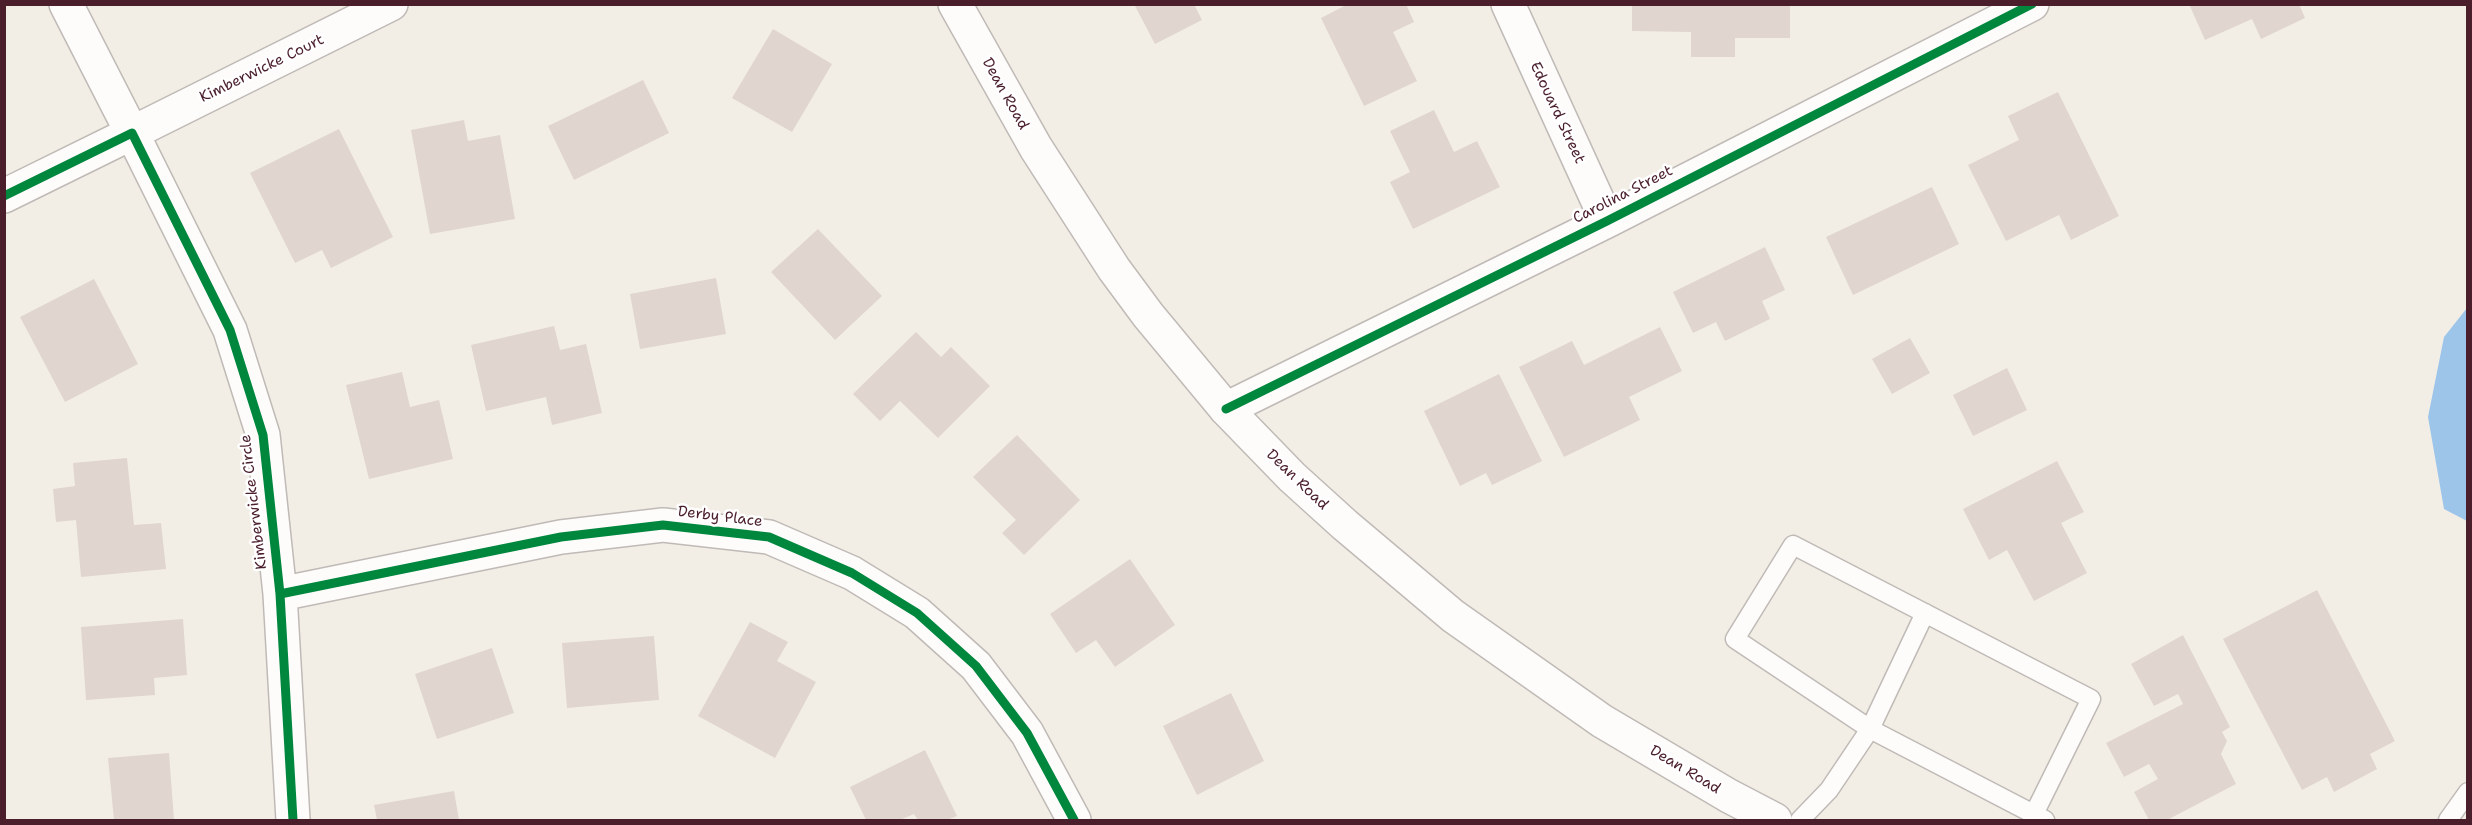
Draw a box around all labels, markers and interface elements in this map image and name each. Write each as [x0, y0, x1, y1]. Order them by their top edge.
street label: Kimberwicke Court [197, 31, 327, 107]
street label: Dean Road [978, 55, 1032, 133]
street label: Edouard Street [1526, 59, 1588, 167]
street label: Carolina Street [1570, 162, 1676, 228]
street label: Kimberwicke Circle [237, 433, 271, 571]
street label: Dean Road [1262, 446, 1332, 514]
street label: Derby Place [677, 503, 763, 531]
street label: Dean Road [1646, 742, 1724, 798]

